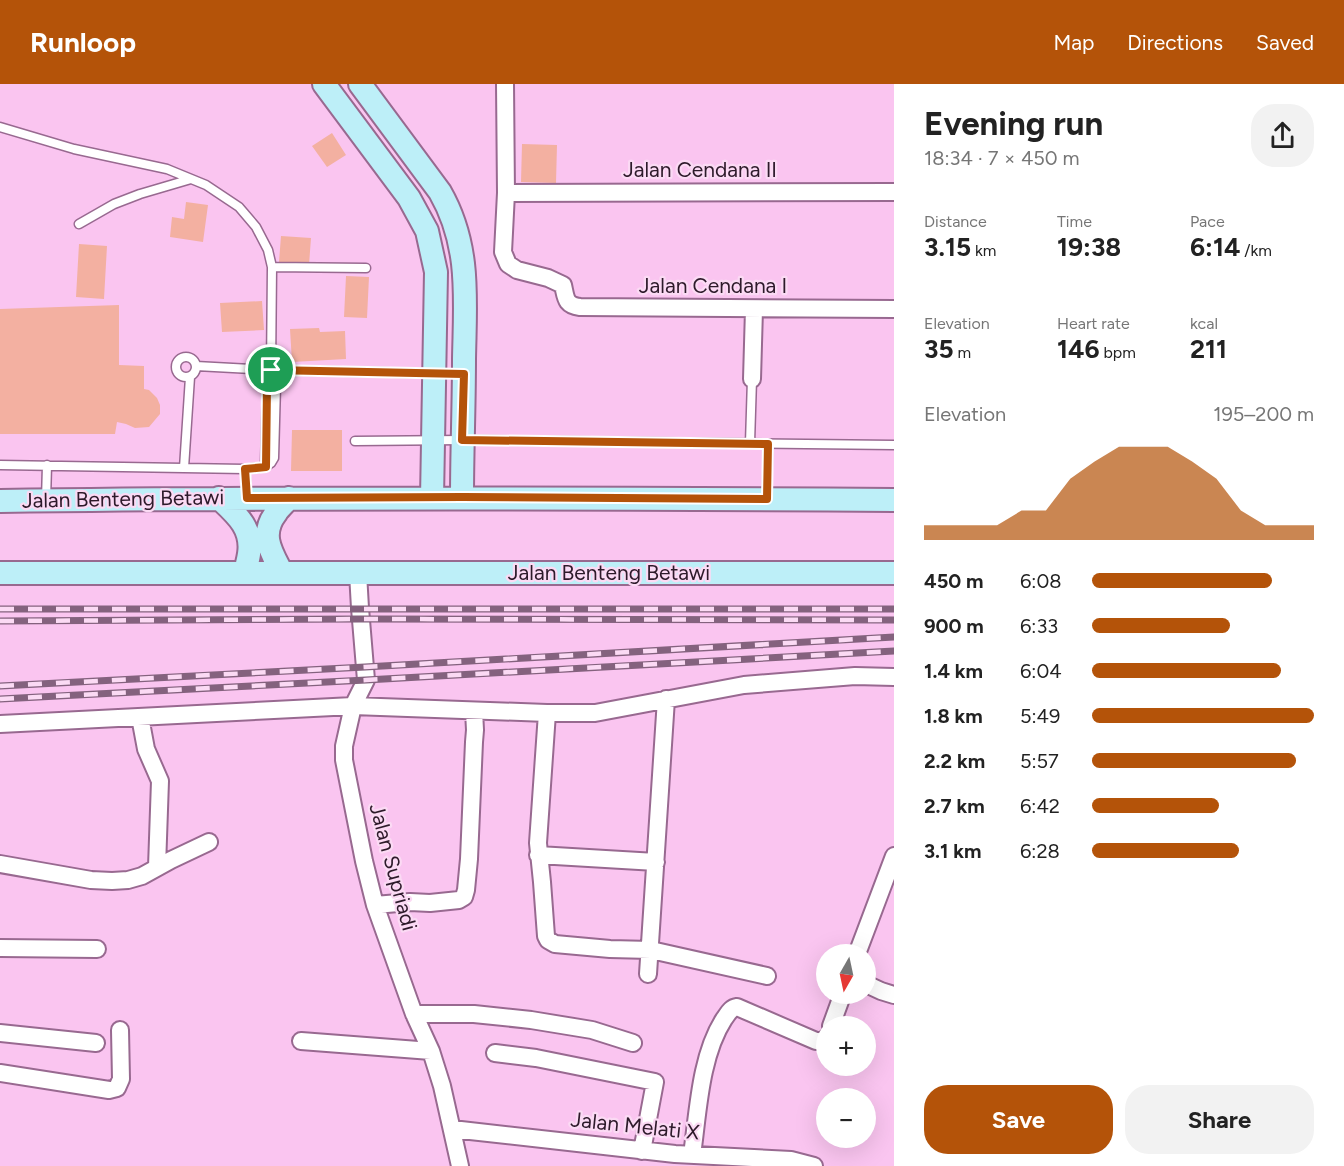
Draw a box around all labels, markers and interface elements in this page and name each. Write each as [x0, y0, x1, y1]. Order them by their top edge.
text: Runloop [30, 25, 136, 59]
text: Map [1053, 30, 1094, 55]
text: Directions [1127, 30, 1223, 55]
text: Saved [1256, 30, 1314, 55]
text: Evening run [924, 104, 1103, 143]
button: share [1251, 104, 1314, 167]
text: 18:34 · 7 × 450 m [924, 146, 1080, 170]
street label: Jalan Cendana II [623, 157, 777, 182]
text: Distance [924, 212, 987, 231]
text: Time [1057, 212, 1092, 231]
text: Pace [1190, 212, 1225, 231]
text: 3.15 [924, 231, 971, 263]
text: 19:38 [1057, 231, 1121, 263]
text: 6:14 [1190, 231, 1240, 263]
text: km [971, 241, 996, 260]
text: /km [1240, 241, 1272, 260]
street label: Jalan Cendana I [639, 273, 787, 298]
text: Elevation [924, 314, 990, 333]
text: Heart rate [1057, 314, 1130, 333]
text: kcal [1190, 314, 1218, 333]
text: 35 [924, 333, 954, 365]
text: 146 [1057, 333, 1100, 365]
text: 211 [1190, 333, 1227, 365]
text: m [954, 343, 971, 362]
text: bpm [1100, 343, 1136, 362]
pin [245, 344, 296, 395]
icon: arrive [254, 353, 287, 386]
text: Elevation [924, 402, 1006, 426]
text: 195–200 m [1213, 402, 1314, 426]
street label: Jalan Benteng Betawi [22, 484, 224, 513]
street label: Jalan Benteng Betawi [508, 560, 710, 585]
text: 450 m [924, 569, 983, 593]
text: 6:08 [1020, 569, 1061, 593]
text: 900 m [924, 614, 984, 638]
text: 6:33 [1020, 614, 1058, 638]
text: 1.4 km [924, 659, 983, 683]
text: 6:04 [1020, 659, 1062, 683]
text: 1.8 km [924, 704, 983, 728]
text: 5:49 [1020, 704, 1060, 728]
text: 2.2 km [924, 749, 985, 773]
text: 5:57 [1020, 749, 1059, 773]
text: 2.7 km [924, 794, 985, 818]
text: 6:42 [1020, 794, 1060, 818]
street label: Jalan Supriadi [365, 801, 422, 933]
text: 3.1 km [924, 839, 981, 863]
text: 6:28 [1020, 839, 1060, 863]
north arrow [816, 944, 876, 1004]
map controls [816, 944, 876, 1148]
button: + [816, 1016, 876, 1076]
button: Save [924, 1085, 1113, 1154]
button: Share [1125, 1085, 1314, 1154]
button: − [816, 1088, 876, 1148]
street label: Jalan Melati X [569, 1106, 701, 1145]

